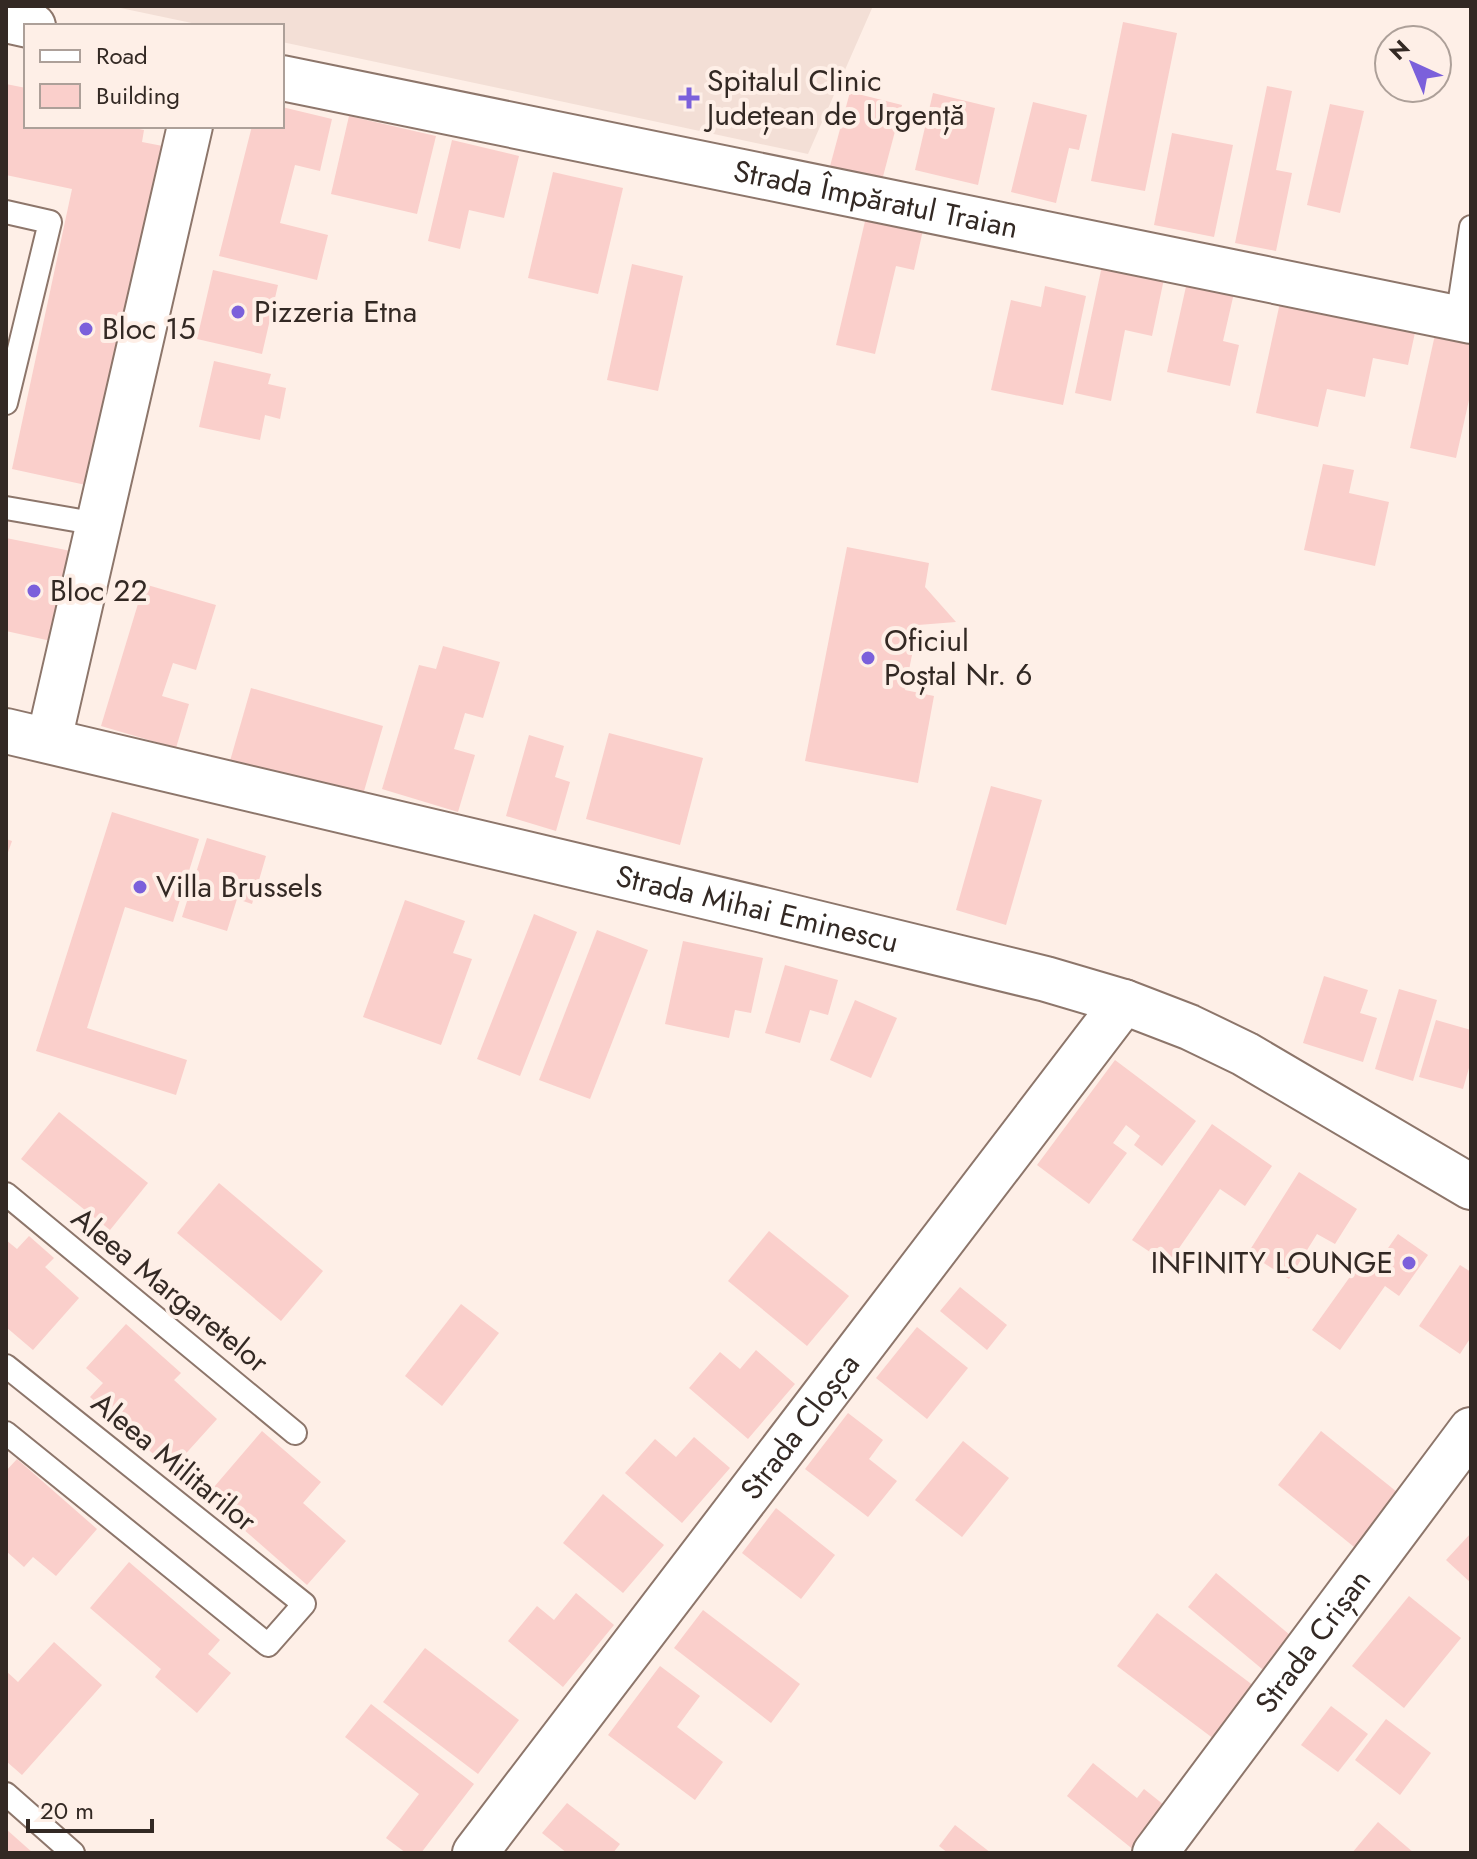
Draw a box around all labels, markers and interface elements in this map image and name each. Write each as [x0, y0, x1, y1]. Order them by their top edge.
legend [24, 24, 284, 128]
north arrow [1373, 24, 1453, 104]
text: N [1382, 32, 1417, 67]
text: Road [96, 38, 148, 73]
place label: Spitalul Clinic Județean de Urgență [703, 59, 965, 136]
text: Building [96, 78, 180, 113]
marker: Spitalul Clinic Județean de Urgență [678, 87, 700, 109]
street label: Strada Împăratul Traian [730, 149, 1022, 249]
place label: Pizzeria Etna [254, 290, 417, 333]
marker: Pizzeria Etna [229, 303, 247, 321]
place label: Bloc 15 [102, 307, 196, 350]
marker: Bloc 15 [77, 320, 95, 338]
place label: Bloc 22 [50, 569, 148, 612]
marker: Bloc 22 [25, 582, 43, 600]
place label: Oficiul Poștal Nr. 6 [884, 619, 1033, 696]
marker: Oficiul Poștal Nr. 6 [859, 649, 877, 667]
street label: Strada Mihai Eminescu [612, 854, 903, 963]
place label: Villa Brussels [156, 865, 322, 908]
marker: Villa Brussels [131, 878, 149, 896]
street label: Aleea Margaretelor [63, 1197, 279, 1383]
place label: INFINITY LOUNGE [1151, 1241, 1393, 1284]
marker: INFINITY LOUNGE [1400, 1254, 1418, 1272]
street label: Strada Cloșca [730, 1344, 869, 1509]
street label: Aleea Militarilor [83, 1382, 267, 1542]
street label: Strada Crișan [1245, 1560, 1381, 1722]
scale bar [28, 1783, 152, 1833]
text: 20 m [40, 1793, 94, 1828]

